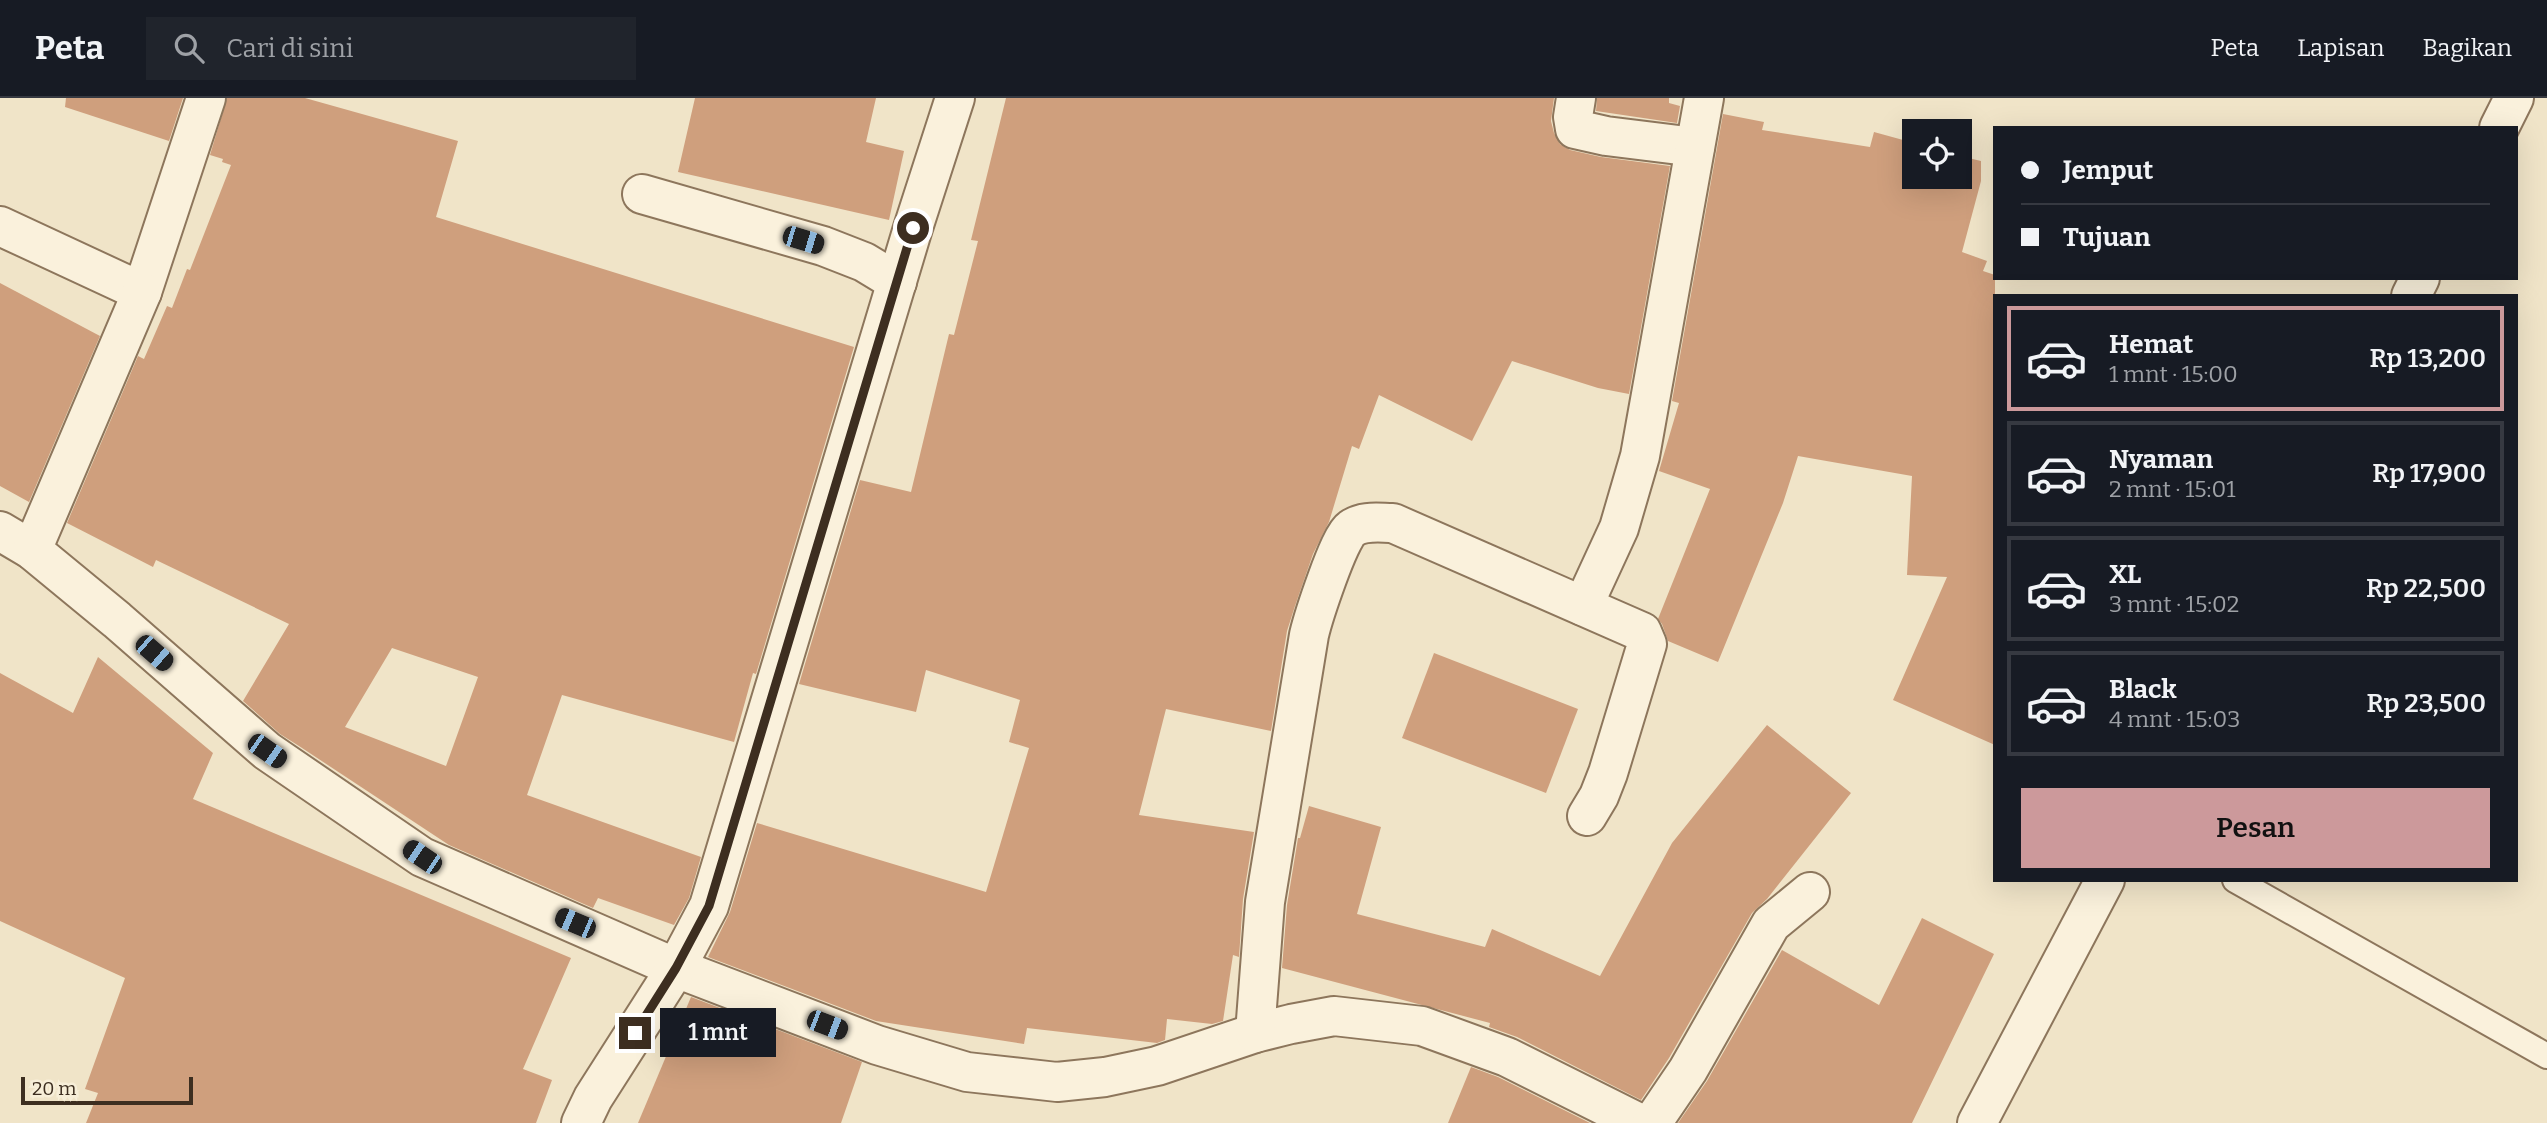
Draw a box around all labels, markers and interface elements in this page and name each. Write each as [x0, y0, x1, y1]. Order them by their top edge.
search box [146, 17, 636, 80]
text: Peta [35, 28, 104, 68]
icon: search [170, 29, 208, 67]
text: Cari di sini [226, 33, 354, 64]
text: Peta [2211, 34, 2259, 62]
text: Lapisan [2297, 34, 2384, 62]
text: Bagikan [2422, 34, 2512, 62]
map controls [1902, 119, 1972, 189]
button: locate [1902, 119, 1972, 189]
text: Jemput [2063, 155, 2153, 186]
route start [897, 212, 929, 244]
text: Tujuan [2063, 222, 2150, 253]
car [780, 224, 827, 256]
icon: car [2025, 327, 2088, 390]
text: Hemat [2109, 329, 2193, 360]
text: Rp 13,200 [2370, 343, 2486, 374]
text: 1 mnt · 15:00 [2109, 360, 2238, 388]
icon: car [2025, 442, 2088, 505]
text: Nyaman [2109, 444, 2213, 475]
text: Rp 17,900 [2372, 458, 2486, 489]
text: 2 mnt · 15:01 [2109, 475, 2235, 503]
icon: car [2025, 557, 2088, 620]
text: XL [2109, 559, 2141, 590]
text: Rp 22,500 [2366, 573, 2486, 604]
text: 3 mnt · 15:02 [2109, 590, 2239, 618]
car [132, 631, 177, 675]
icon: car [2025, 672, 2088, 735]
text: Black [2109, 674, 2177, 705]
text: Rp 23,500 [2367, 688, 2486, 719]
text: 4 mnt · 15:03 [2109, 705, 2240, 733]
car [244, 730, 291, 772]
button: Pesan [2021, 788, 2490, 868]
car [399, 837, 446, 877]
car [552, 905, 599, 941]
car [804, 1008, 851, 1042]
callout: 1 mnt [660, 1009, 775, 1058]
route end [619, 1017, 651, 1049]
text: 1 mnt [688, 1018, 748, 1046]
scale bar [21, 1074, 192, 1106]
text: 20 m [32, 1077, 76, 1100]

